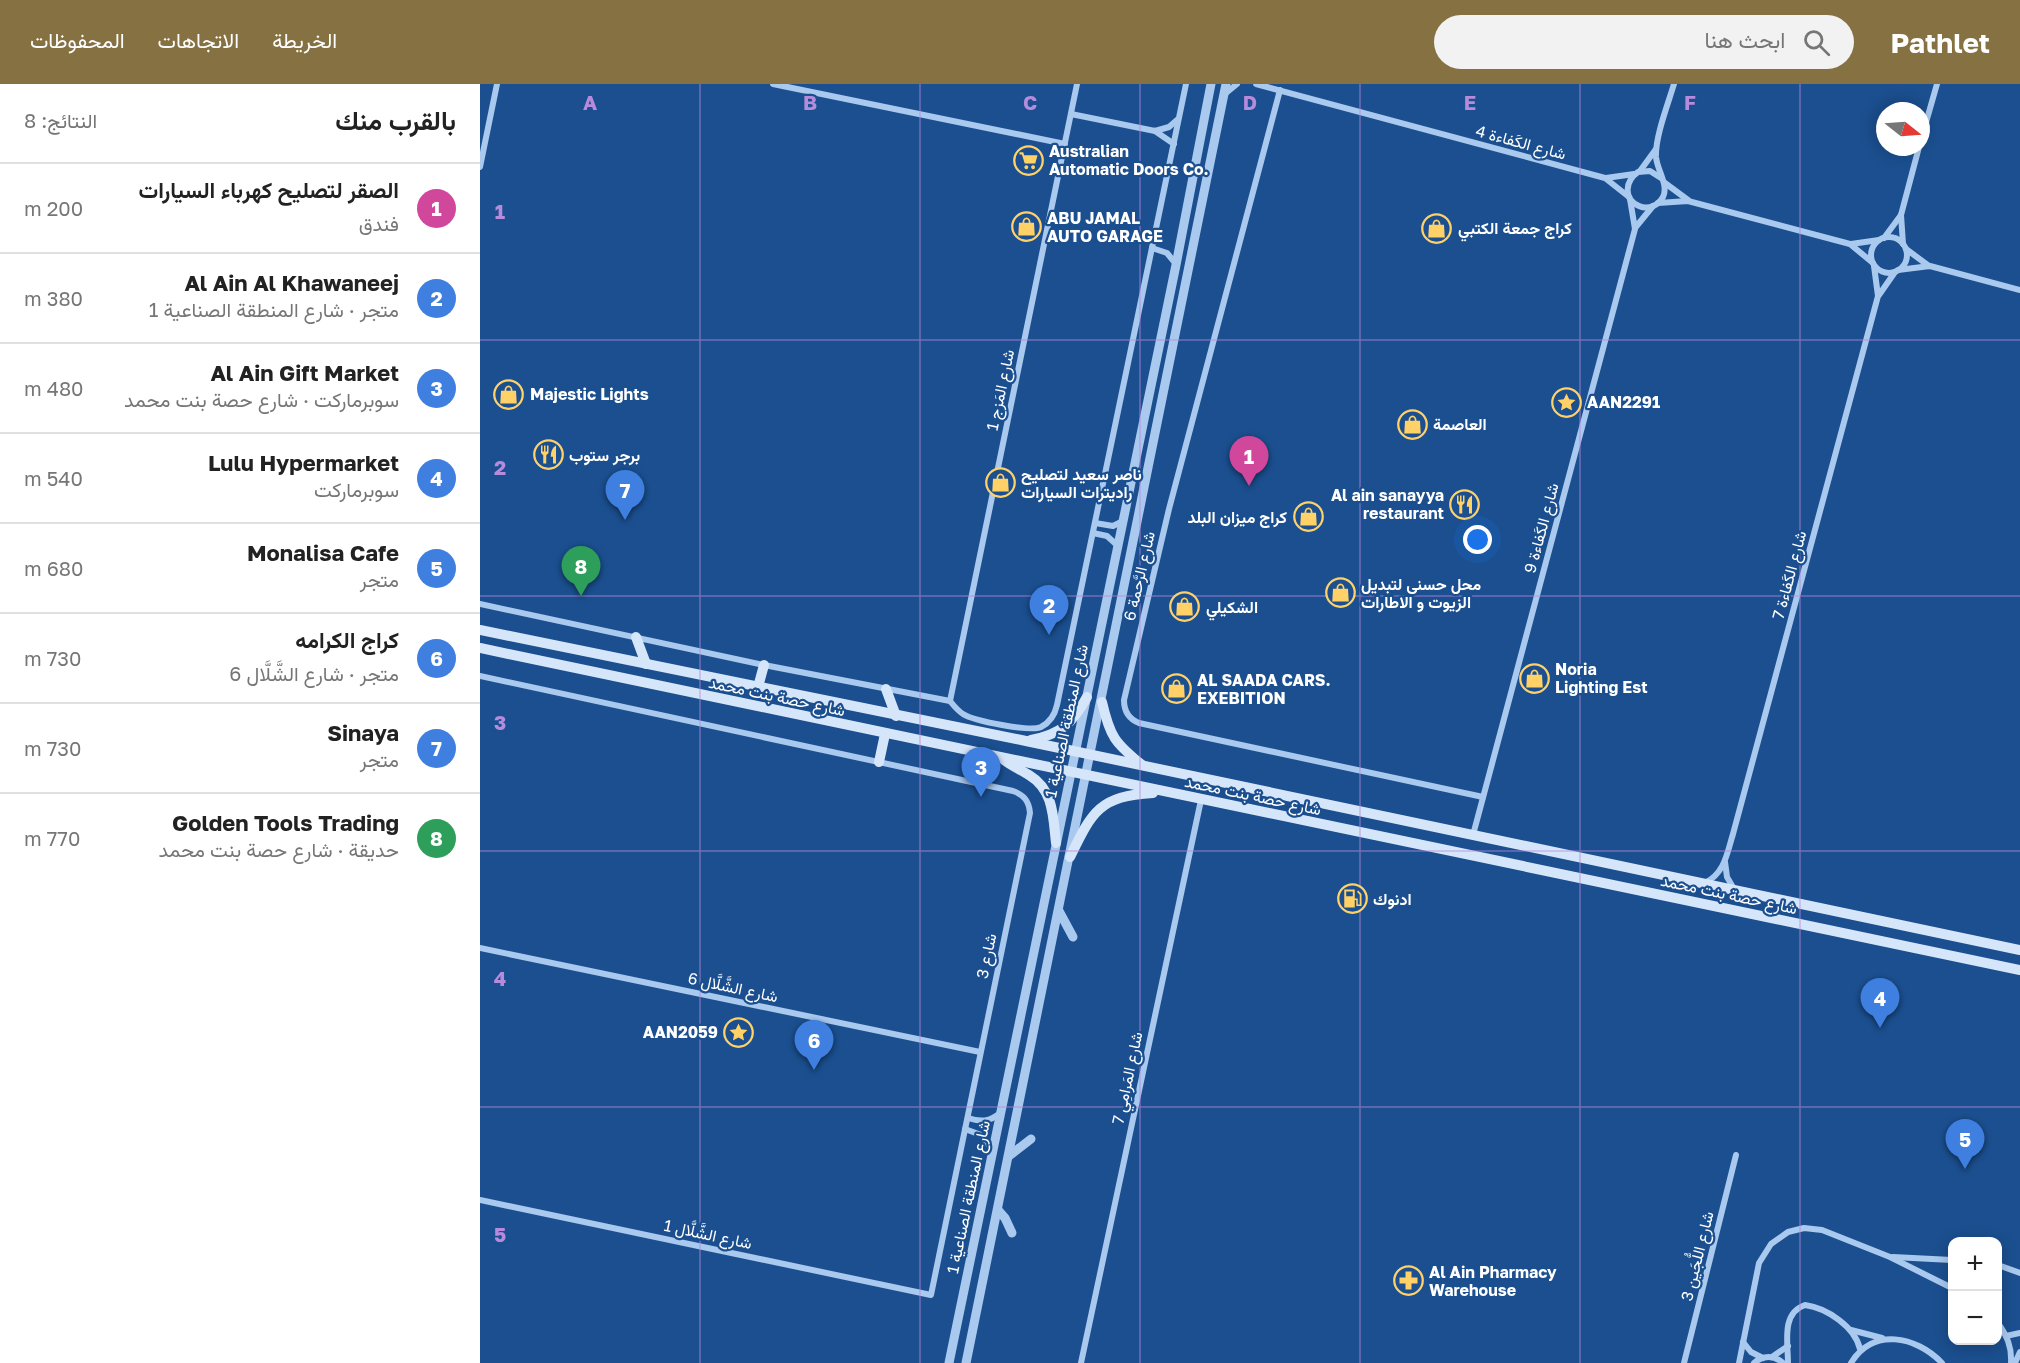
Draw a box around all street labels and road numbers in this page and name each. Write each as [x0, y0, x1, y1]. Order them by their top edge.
street label: شارع الكَفاءة 4 [1473, 120, 1568, 166]
street label: شارع المَزج 1 [982, 348, 1020, 433]
street label: شارع الكَفاءة 9 [1519, 481, 1565, 576]
street label: شارع الكَفاءة 7 [1768, 528, 1812, 622]
street label: شارع الرَّحمة 6 [1119, 529, 1161, 623]
street label: شارع المنطقة الصناعية 1 [1040, 643, 1094, 800]
street label: شارع حصة بنت محمد [706, 672, 847, 722]
street label: شارع حصة بنت محمد [1182, 771, 1323, 821]
street label: شارع حصة بنت محمد [1658, 870, 1799, 920]
street label: شارع 3 [971, 932, 1002, 981]
street label: شارع الشَّلَّال 6 [686, 967, 780, 1008]
street label: شارع المَرامِي 7 [1107, 1030, 1150, 1127]
street label: شارع المنطقة الصناعية 1 [942, 1119, 996, 1276]
street label: شارع اللُّجَين 3 [1674, 1208, 1720, 1303]
street label: شارع الشَّلَّال 1 [662, 1214, 754, 1255]

